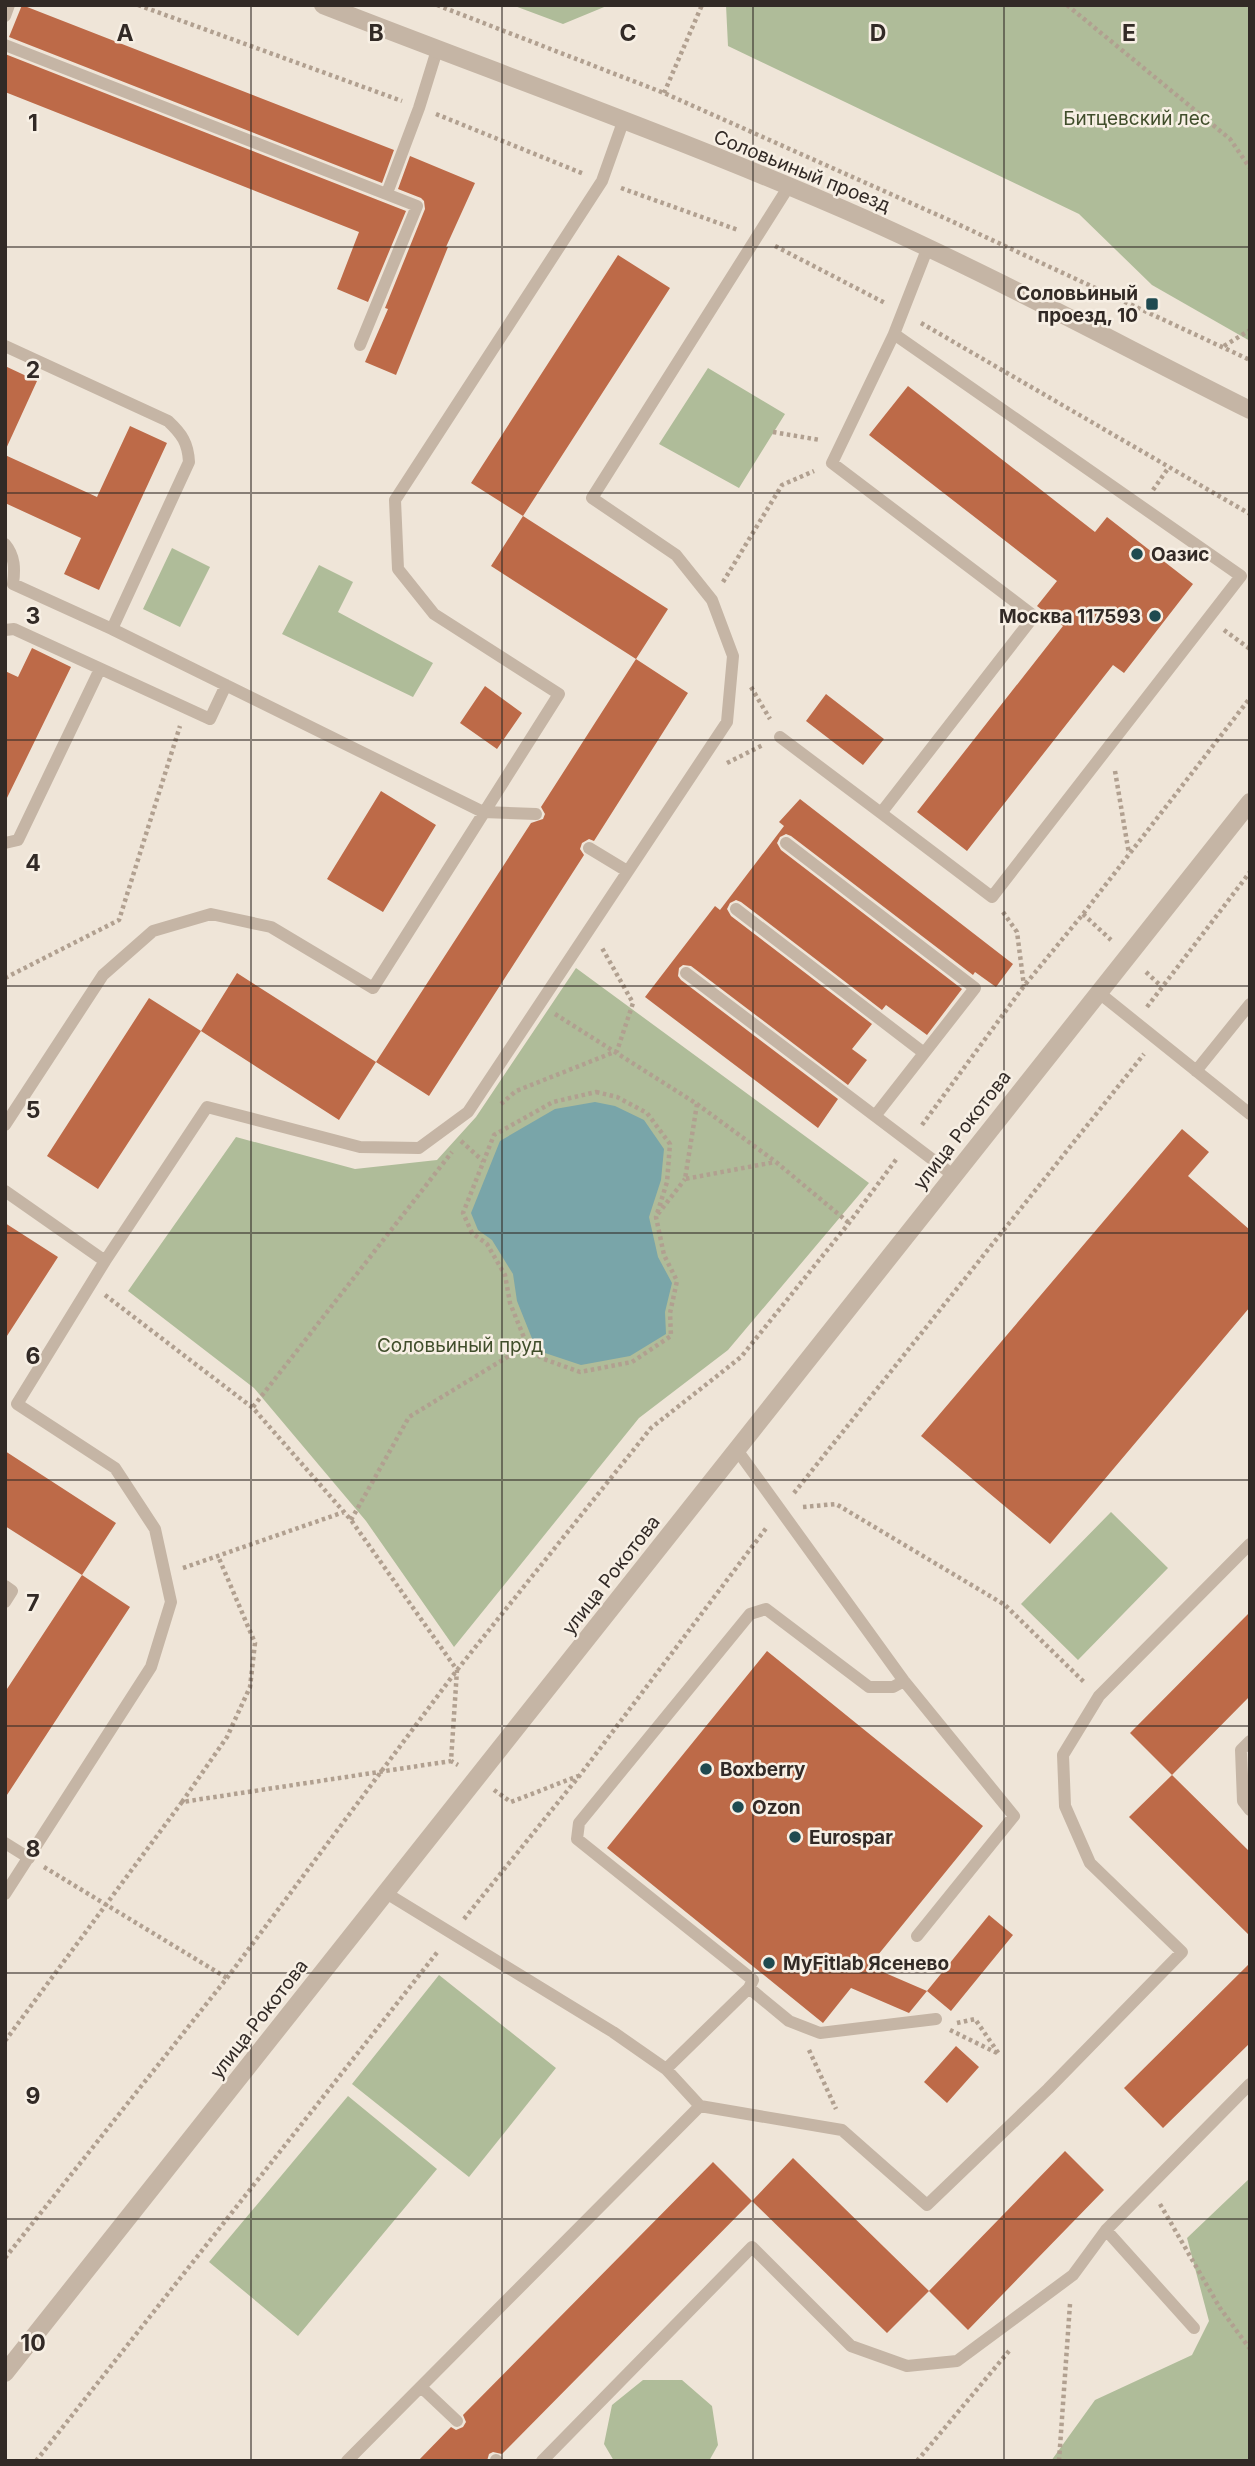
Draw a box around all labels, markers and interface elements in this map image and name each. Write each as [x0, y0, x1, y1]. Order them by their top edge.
text: A [116, 19, 134, 47]
text: B [368, 19, 384, 47]
text: C [619, 19, 637, 47]
text: D [870, 19, 886, 47]
text: E [1122, 19, 1136, 47]
park label: Битцевский лес [1063, 107, 1211, 130]
text: 1 [28, 109, 38, 137]
street label: Соловьиный проезд [710, 125, 894, 217]
place label: Соловьиный проезд, 10 [1016, 282, 1138, 327]
marker: Соловьиный проезд, 10 [1144, 296, 1160, 312]
text: 2 [26, 356, 40, 384]
place label: Оазис [1151, 543, 1210, 566]
marker: Оазис [1129, 546, 1145, 562]
text: 3 [26, 602, 40, 630]
place label: Москва 117593 [999, 605, 1141, 628]
marker: Москва 117593 [1147, 608, 1163, 624]
text: 4 [25, 849, 41, 877]
street label: улица Рокотова [908, 1066, 1016, 1194]
text: 5 [26, 1096, 40, 1124]
park label: Соловьиный пруд [377, 1334, 543, 1357]
text: 6 [26, 1342, 40, 1370]
street label: улица Рокотова [557, 1511, 665, 1639]
text: 7 [26, 1589, 40, 1617]
place label: Boxberry [720, 1758, 806, 1781]
marker: Boxberry [698, 1761, 714, 1777]
place label: Ozon [752, 1796, 801, 1819]
marker: Ozon [730, 1799, 746, 1815]
place label: Eurospar [809, 1826, 893, 1849]
marker: Eurospar [787, 1829, 803, 1845]
text: 8 [26, 1835, 40, 1863]
place label: MyFitlab Ясенево [783, 1952, 949, 1975]
street label: улица Рокотова [205, 1955, 313, 2083]
marker: MyFitlab Ясенево [761, 1955, 777, 1971]
text: 9 [26, 2082, 40, 2110]
text: 10 [20, 2329, 46, 2357]

